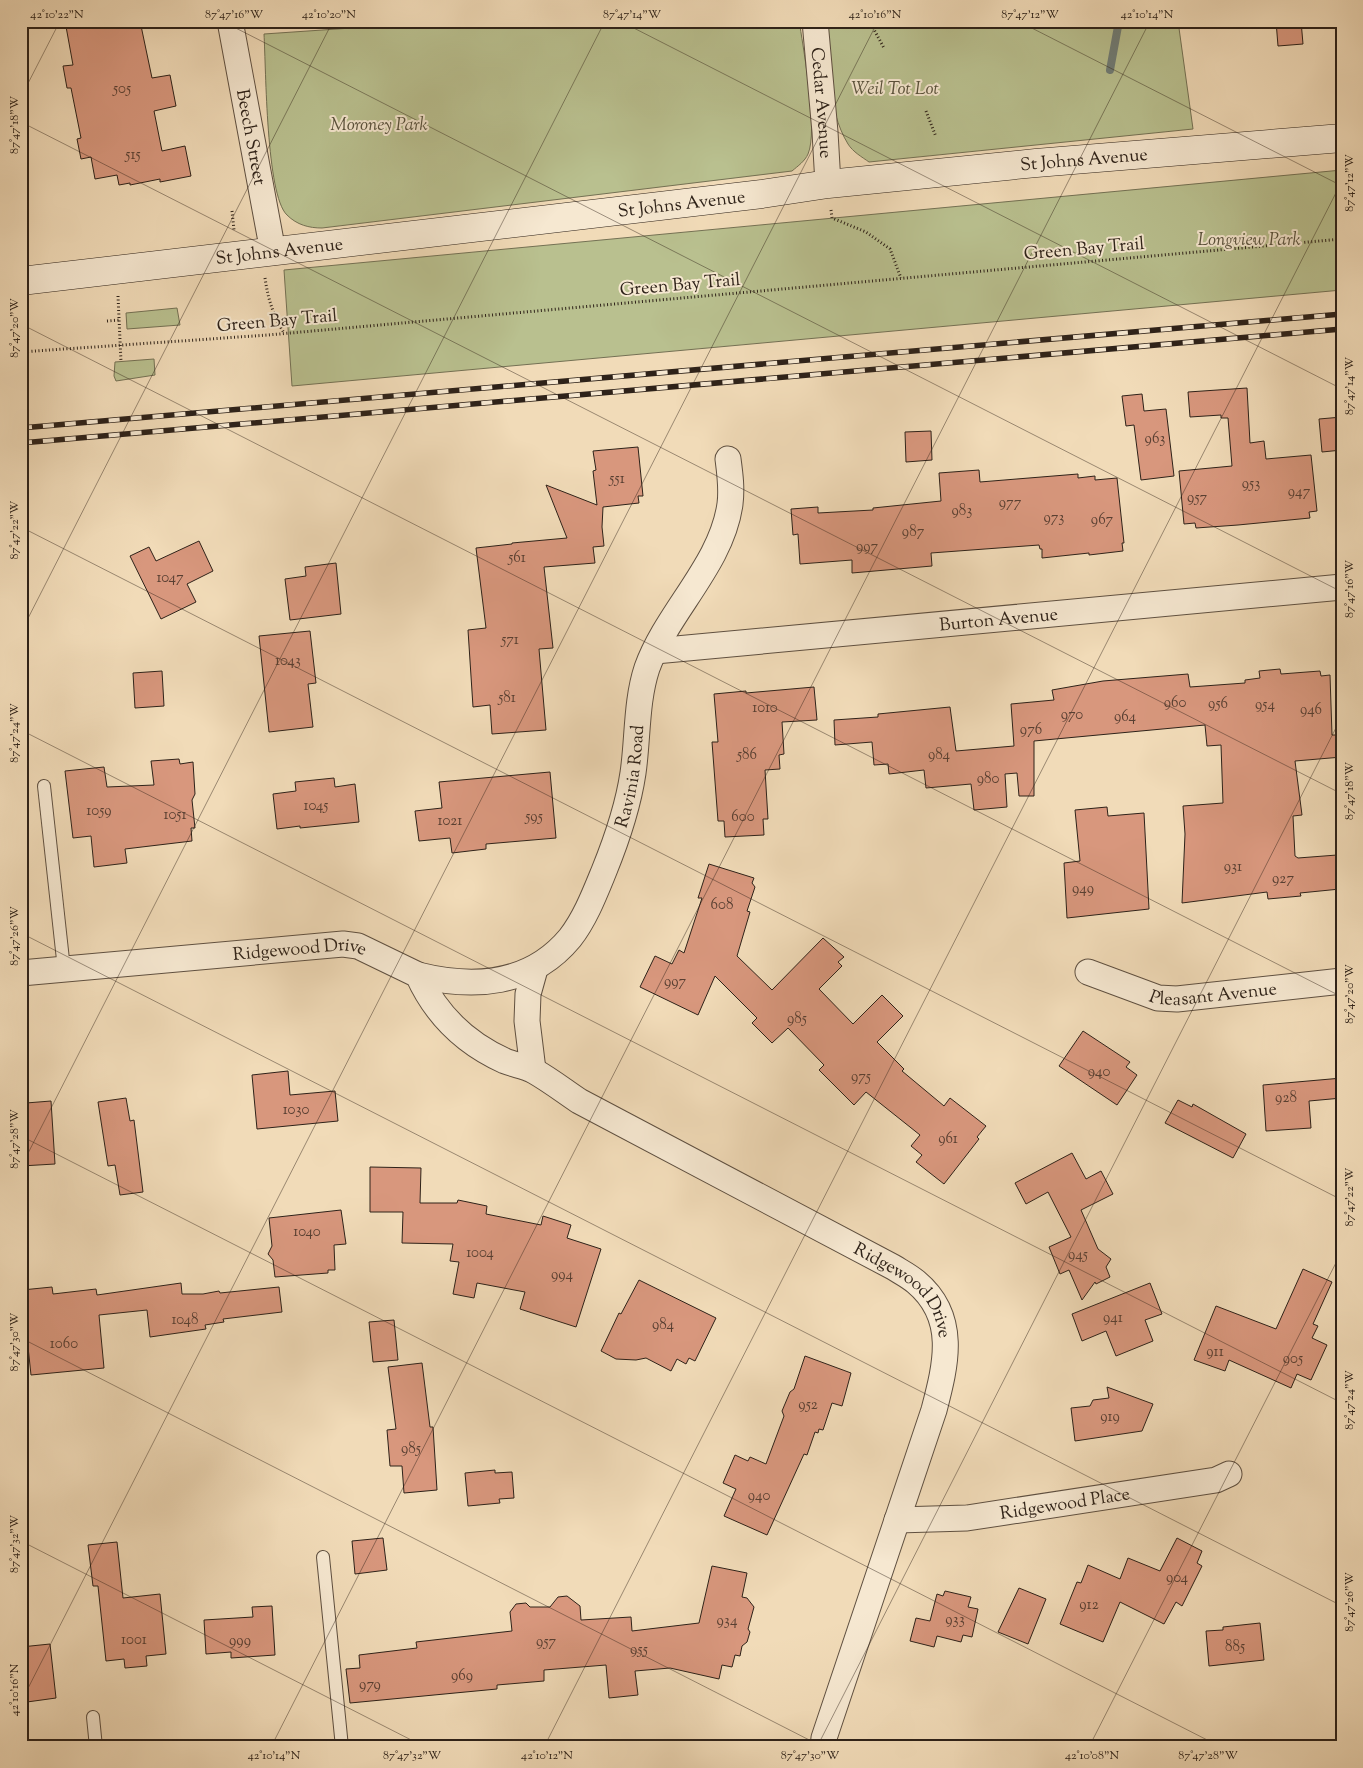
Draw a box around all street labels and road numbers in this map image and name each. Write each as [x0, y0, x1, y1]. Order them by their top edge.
street label: Cedar Avenue [802, 46, 837, 159]
street label: Beech Street [228, 87, 271, 187]
street label: St Johns Avenue [1019, 143, 1149, 180]
street label: St Johns Avenue [617, 185, 747, 226]
street label: St Johns Avenue [214, 232, 345, 273]
street label: Green Bay Trail [1023, 232, 1146, 268]
street label: Green Bay Trail [619, 268, 742, 304]
street label: Green Bay Trail [216, 304, 339, 340]
street label: Burton Avenue [938, 603, 1059, 639]
street label: Ravinia Road [610, 724, 652, 831]
street label: Ridgewood Drive [232, 933, 371, 969]
street label: Pleasant Avenue [1145, 977, 1278, 1014]
street label: Ridgewood Drive [848, 1237, 956, 1340]
street label: Ridgewood Place [998, 1482, 1132, 1528]

